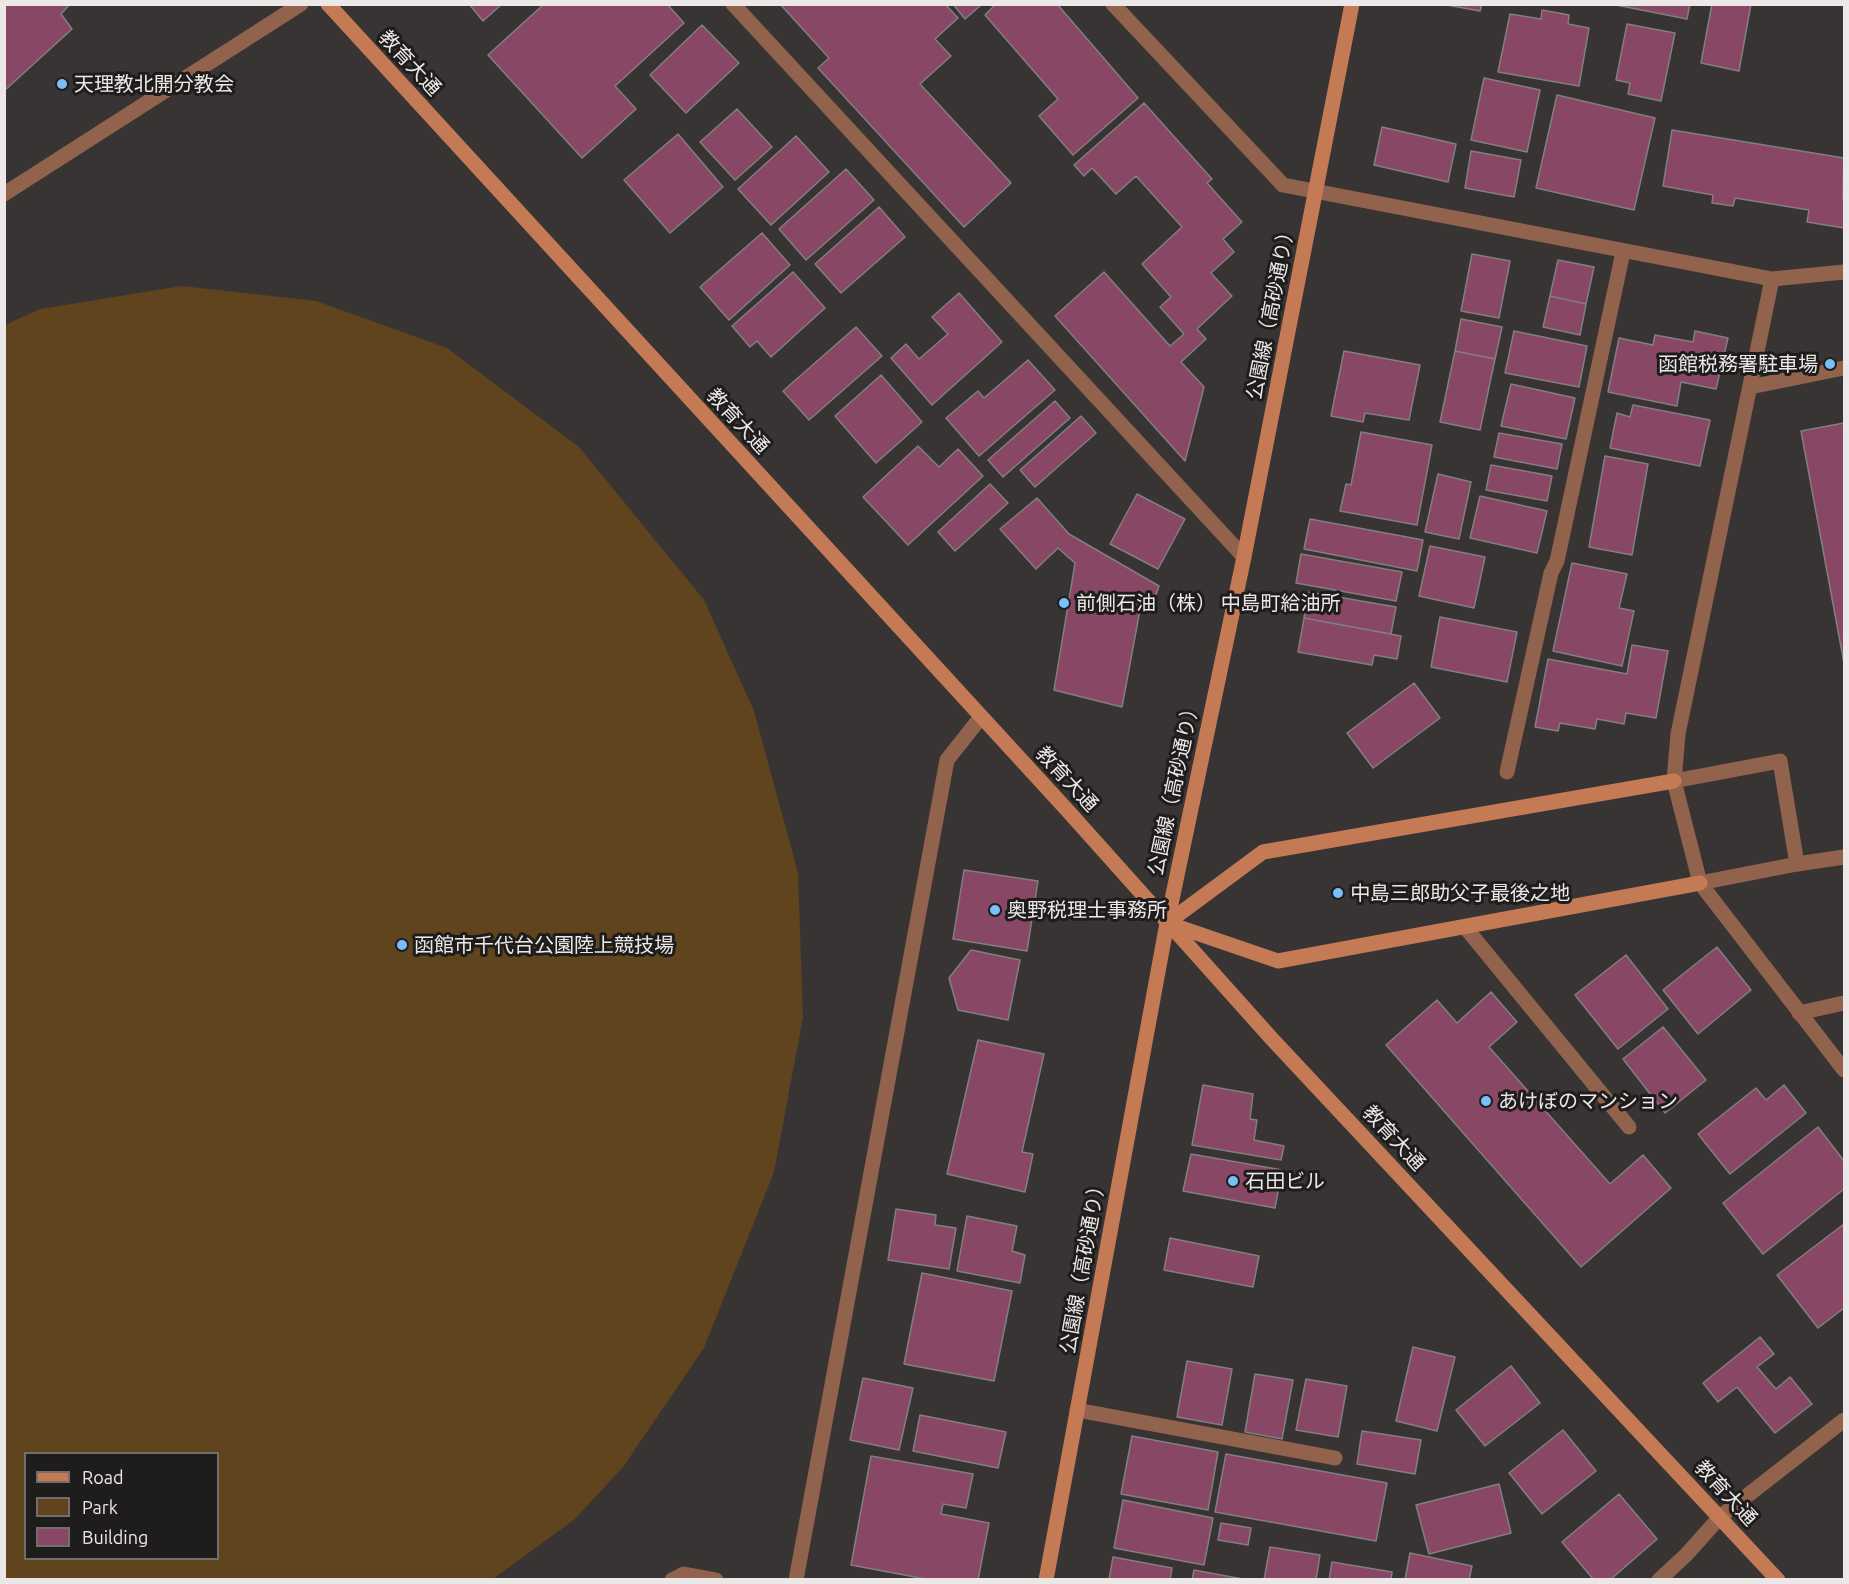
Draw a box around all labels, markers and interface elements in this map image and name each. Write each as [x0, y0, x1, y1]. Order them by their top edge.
street label: 教育大通 [374, 26, 446, 100]
place label: 天理教北開分教会 [74, 72, 234, 96]
marker: 天理教北開分教会 [55, 77, 69, 91]
street label: 公園線（高砂通り） [1242, 220, 1300, 402]
place label: 函館税務署駐車場 [1658, 352, 1818, 376]
marker: 函館税務署駐車場 [1823, 357, 1837, 371]
street label: 教育大通 [702, 384, 774, 458]
place label: 前側石油（株） 中島町給油所 [1076, 591, 1341, 615]
marker: 前側石油（株） 中島町給油所 [1057, 596, 1071, 610]
street label: 公園線（高砂通り） [1144, 696, 1204, 878]
street label: 教育大通 [1031, 742, 1103, 816]
place label: 中島三郎助父子最後之地 [1350, 881, 1570, 905]
marker: 中島三郎助父子最後之地 [1331, 886, 1345, 900]
place label: 奥野税理士事務所 [1007, 898, 1167, 922]
marker: 奥野税理士事務所 [988, 903, 1002, 917]
place label: 函館市千代台公園陸上競技場 [414, 933, 674, 957]
marker: 函館市千代台公園陸上競技場 [395, 938, 409, 952]
place label: あけぼのマンション [1498, 1089, 1678, 1113]
marker: あけぼのマンション [1479, 1094, 1493, 1108]
street label: 教育大通 [1358, 1101, 1430, 1175]
place label: 石田ビル [1245, 1169, 1325, 1193]
street label: 公園線（高砂通り） [1056, 1174, 1110, 1356]
marker: 石田ビル [1226, 1174, 1240, 1188]
legend [24, 1452, 219, 1560]
street label: 教育大通 [1690, 1456, 1762, 1530]
text: Road [82, 1467, 124, 1487]
text: Park [82, 1497, 118, 1517]
text: Building [82, 1527, 148, 1547]

